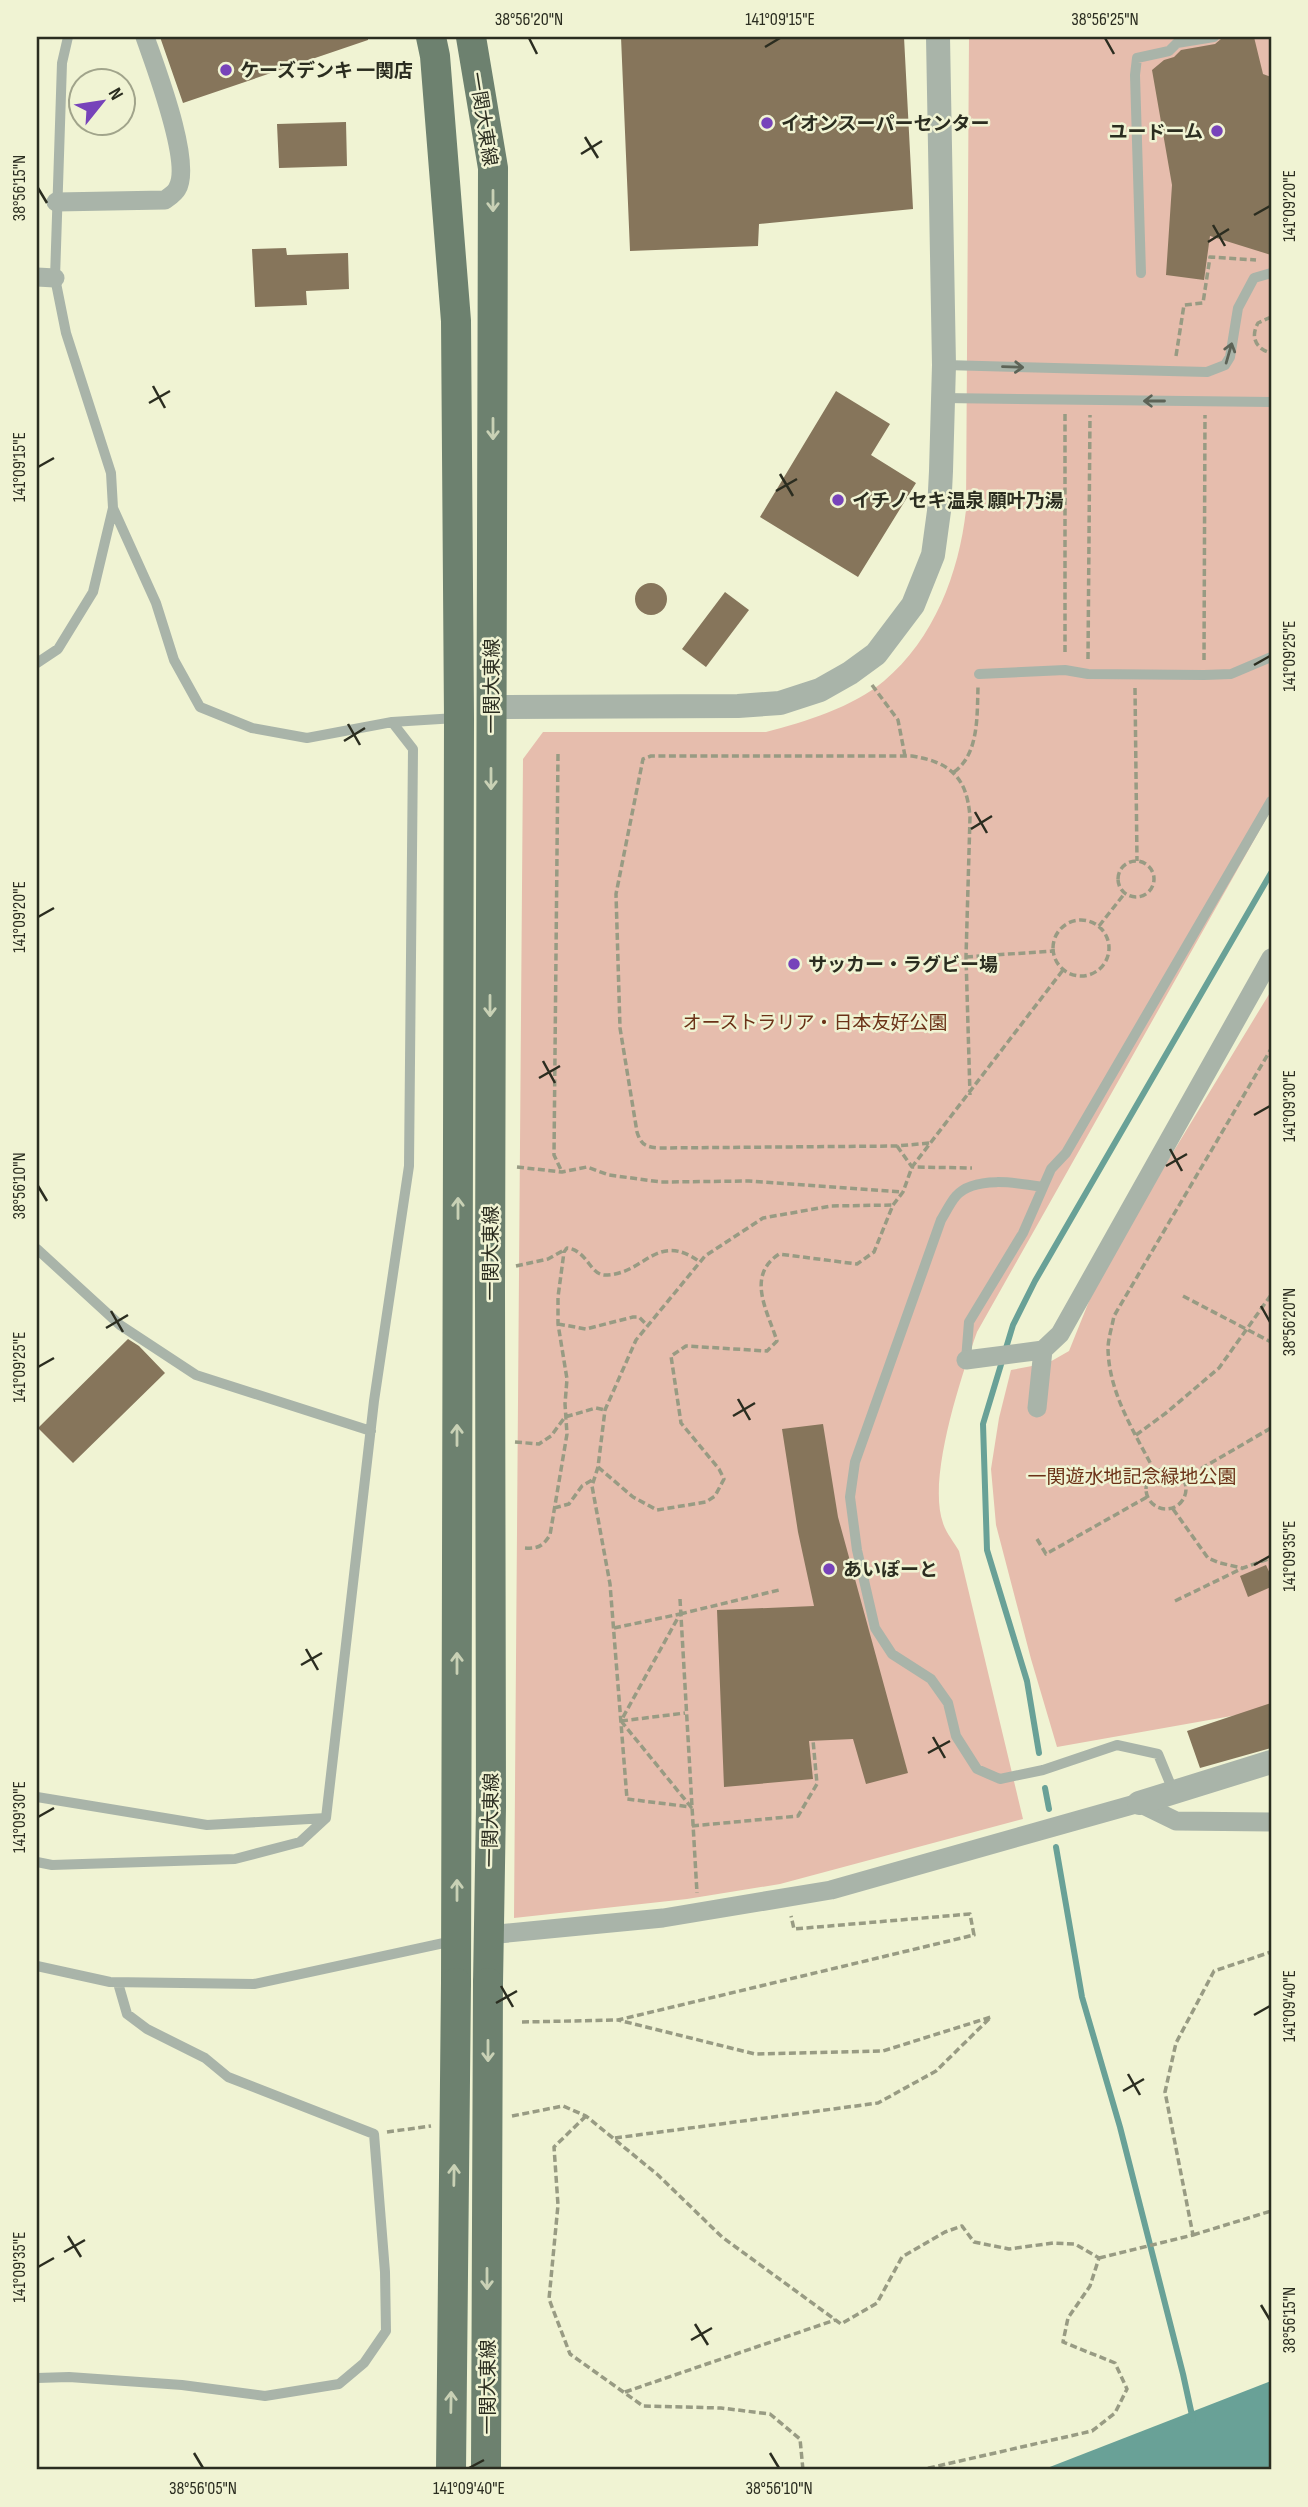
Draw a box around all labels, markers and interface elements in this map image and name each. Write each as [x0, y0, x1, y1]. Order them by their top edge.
text: 38°56'20"N [495, 9, 563, 30]
text: 141°09'15"E [745, 9, 815, 30]
text: 38°56'25"N [1071, 9, 1139, 30]
place label: ケーズデンキ 一関店 [240, 60, 413, 83]
marker: ケーズデンキ 一関店 [218, 62, 234, 78]
north arrow [66, 66, 136, 136]
street label: 一関大東線 [464, 71, 501, 168]
text: N [103, 84, 128, 104]
place label: イオンスーパーセンター [781, 113, 989, 136]
marker: イオンスーパーセンター [759, 115, 775, 131]
place label: ユードーム [1109, 121, 1203, 144]
marker: ユードーム [1209, 123, 1225, 139]
text: 38°56'15"N [9, 155, 30, 221]
text: 141°09'20"E [1279, 170, 1300, 242]
one-way arrow [486, 190, 500, 213]
one-way arrow [1223, 342, 1236, 364]
one-way arrow [1001, 361, 1024, 374]
one-way arrow [1143, 394, 1166, 408]
one-way arrow [486, 417, 500, 440]
text: 141°09'15"E [9, 432, 30, 502]
place label: イチノセキ温泉 願叶乃湯 [852, 490, 1063, 513]
marker: イチノセキ温泉 願叶乃湯 [830, 492, 846, 508]
text: 141°09'25"E [1279, 621, 1300, 691]
street label: 一関大東線 [481, 638, 504, 734]
one-way arrow [484, 767, 498, 790]
text: 141°09'20"E [9, 881, 30, 953]
place label: サッカー・ラグビー場 [808, 954, 998, 977]
marker: サッカー・ラグビー場 [786, 956, 802, 972]
one-way arrow [483, 995, 497, 1018]
park label: オーストラリア・日本友好公園 [682, 1012, 948, 1035]
text: 141°09'30"E [1279, 1070, 1300, 1142]
text: 38°56'10"N [9, 1152, 30, 1220]
one-way arrow [451, 1196, 465, 1219]
street label: 一関大東線 [480, 1205, 503, 1301]
text: 38°56'20"N [1279, 1288, 1300, 1356]
text: 141°09'25"E [9, 1332, 30, 1402]
one-way arrow [450, 1424, 464, 1447]
park label: 一関遊水地記念緑地公園 [1027, 1466, 1237, 1489]
text: 141°09'35"E [1279, 1521, 1300, 1592]
place label: あいぽーと [843, 1559, 938, 1582]
marker: あいぽーと [821, 1561, 837, 1577]
one-way arrow [450, 1651, 464, 1674]
street label: 一関大東線 [479, 1772, 504, 1868]
text: 141°09'30"E [9, 1781, 30, 1853]
one-way arrow [450, 1879, 464, 1902]
text: 141°09'40"E [1279, 1970, 1300, 2042]
one-way arrow [481, 2039, 495, 2062]
one-way arrow [447, 2163, 461, 2186]
text: 141°09'35"E [9, 2232, 30, 2303]
one-way arrow [480, 2267, 494, 2290]
text: 38°56'15"N [1279, 2287, 1300, 2353]
street label: 一関大東線 [477, 2339, 500, 2435]
one-way arrow [445, 2391, 458, 2414]
text: 38°56'05"N [169, 2478, 237, 2499]
text: 141°09'40"E [433, 2478, 505, 2499]
text: 38°56'10"N [745, 2478, 813, 2499]

